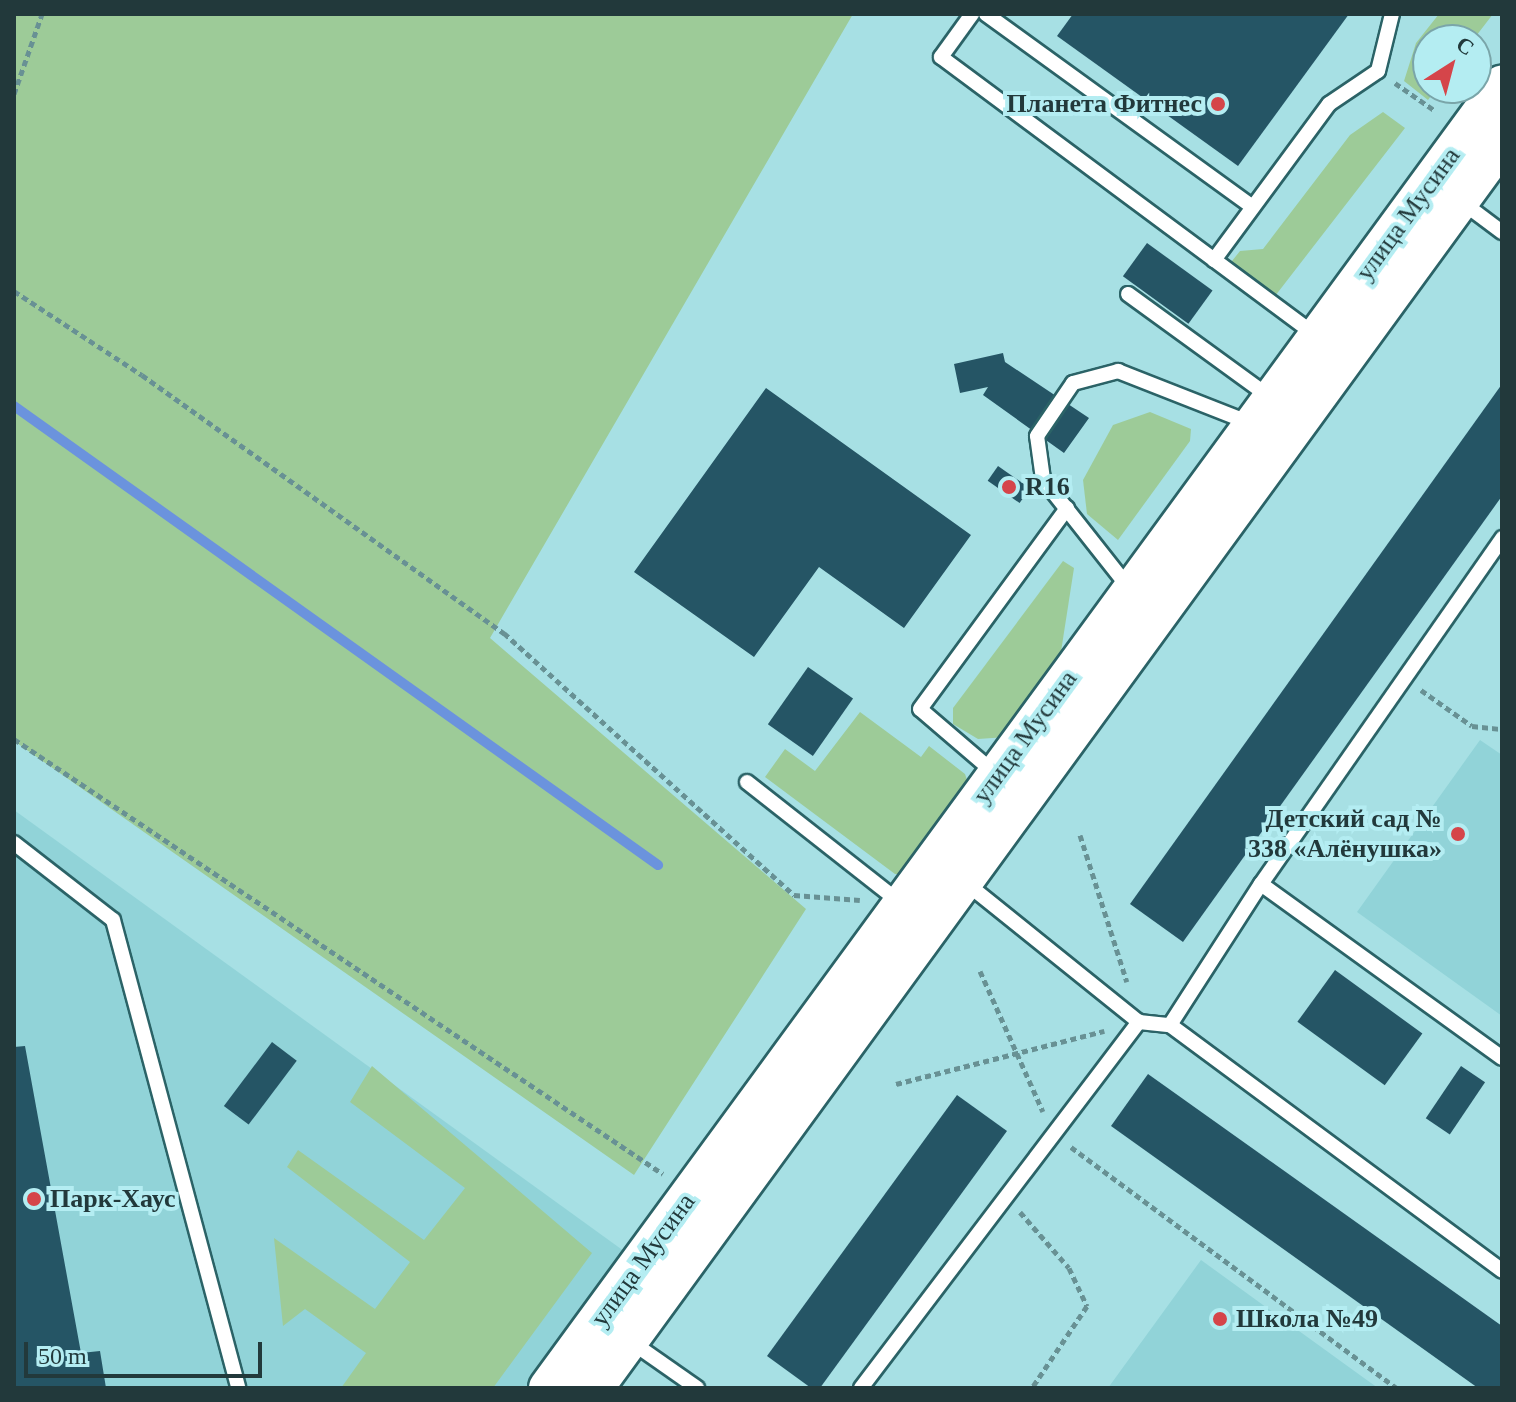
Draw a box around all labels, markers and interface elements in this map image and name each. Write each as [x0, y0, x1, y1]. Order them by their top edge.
north arrow [1412, 24, 1492, 104]
text: С [1451, 31, 1479, 61]
place label: Планета Фитнес [1007, 88, 1202, 120]
marker: Планета Фитнес [1209, 95, 1227, 113]
street label: улица Мусина [1349, 141, 1467, 287]
place label: R16 [1025, 471, 1070, 503]
marker: R16 [1000, 478, 1018, 496]
street label: улица Мусина [966, 664, 1084, 810]
place label: Детский сад № 338 «Алёнушка» [1248, 803, 1442, 864]
marker: Детский сад № 338 «Алёнушка» [1449, 825, 1467, 843]
place label: Парк-Хаус [50, 1183, 176, 1215]
street label: улица Мусина [584, 1187, 702, 1333]
marker: Парк-Хаус [25, 1190, 43, 1208]
place label: Школа №49 [1236, 1303, 1378, 1335]
marker: Школа №49 [1211, 1310, 1229, 1328]
scale bar [28, 1326, 266, 1376]
text: 50 m [38, 1343, 87, 1369]

